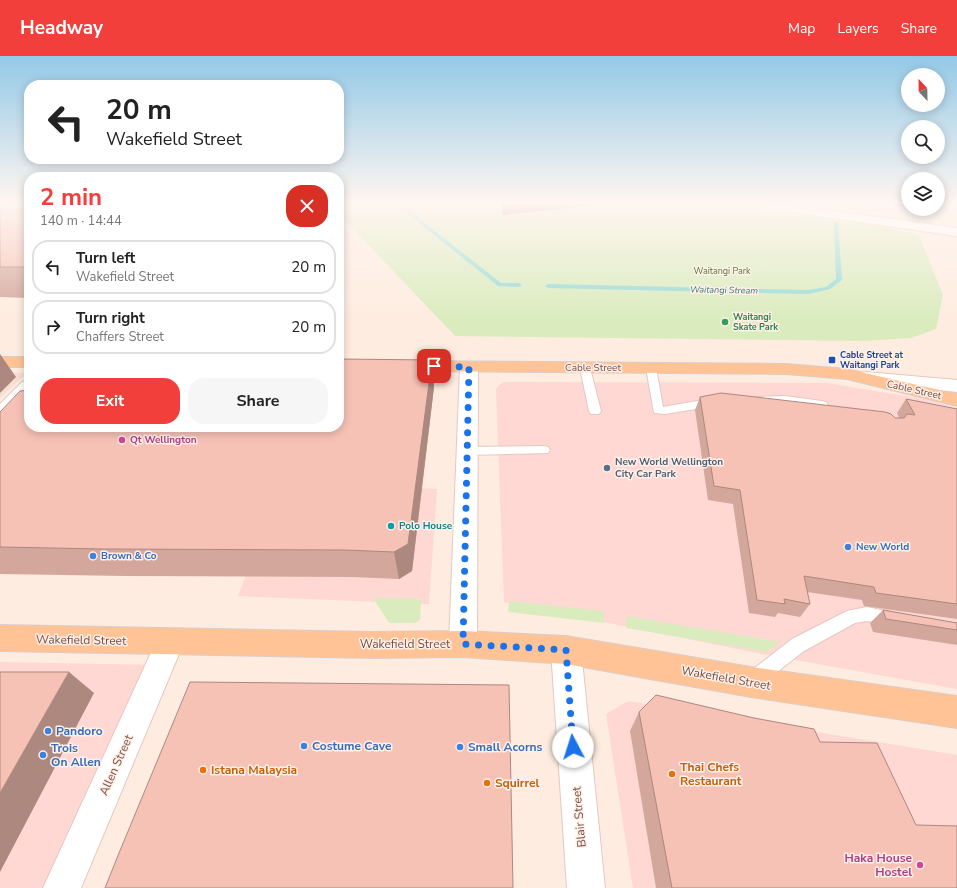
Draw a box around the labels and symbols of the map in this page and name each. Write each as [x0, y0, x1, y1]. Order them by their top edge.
north arrow [901, 68, 945, 112]
park label: Waitangi Park [694, 265, 751, 277]
water label: Waitangi Stream [690, 283, 758, 297]
place label: Waitangi Skate Park [733, 311, 778, 333]
marker: Waitangi Skate Park [720, 317, 730, 327]
pin [417, 349, 451, 383]
place label: Cable Street at Waitangi Park [840, 349, 903, 371]
marker: Cable Street at Waitangi Park [827, 355, 837, 365]
street label: Cable Street [565, 361, 621, 375]
street label: Cable Street [885, 377, 943, 403]
place label: Qt Wellington [130, 433, 197, 447]
marker: Qt Wellington [117, 435, 127, 445]
place label: New World Wellington City Car Park [615, 455, 723, 481]
marker: New World Wellington City Car Park [602, 463, 612, 473]
place label: Polo House [399, 519, 453, 533]
marker: Polo House [386, 521, 396, 531]
place label: New World [856, 540, 909, 554]
marker: New World [843, 542, 853, 552]
place label: Brown & Co [101, 549, 157, 563]
marker: Brown & Co [88, 551, 98, 561]
street label: Wakefield Street [36, 631, 127, 649]
street label: Wakefield Street [360, 636, 451, 652]
street label: Wakefield Street [680, 662, 773, 694]
place label: Pandoro [56, 723, 103, 739]
marker: Pandoro [43, 726, 53, 736]
position arrow [552, 726, 594, 768]
street label: Allen Street [96, 731, 137, 798]
place label: Costume Cave [312, 738, 392, 754]
place label: Small Acorns [468, 739, 543, 755]
place label: Trois On Allen [51, 740, 101, 770]
marker: Costume Cave [299, 741, 309, 751]
marker: Small Acorns [455, 742, 465, 752]
marker: Trois On Allen [38, 750, 48, 760]
place label: Thai Chefs Restaurant [680, 759, 742, 789]
place label: Istana Malaysia [211, 762, 297, 778]
marker: Istana Malaysia [198, 765, 208, 775]
marker: Thai Chefs Restaurant [667, 769, 677, 779]
place label: Squirrel [495, 775, 540, 791]
marker: Squirrel [482, 778, 492, 788]
street label: Blair Street [568, 785, 590, 848]
place label: Haka House Hostel [844, 850, 912, 880]
marker: Haka House Hostel [915, 860, 925, 870]

